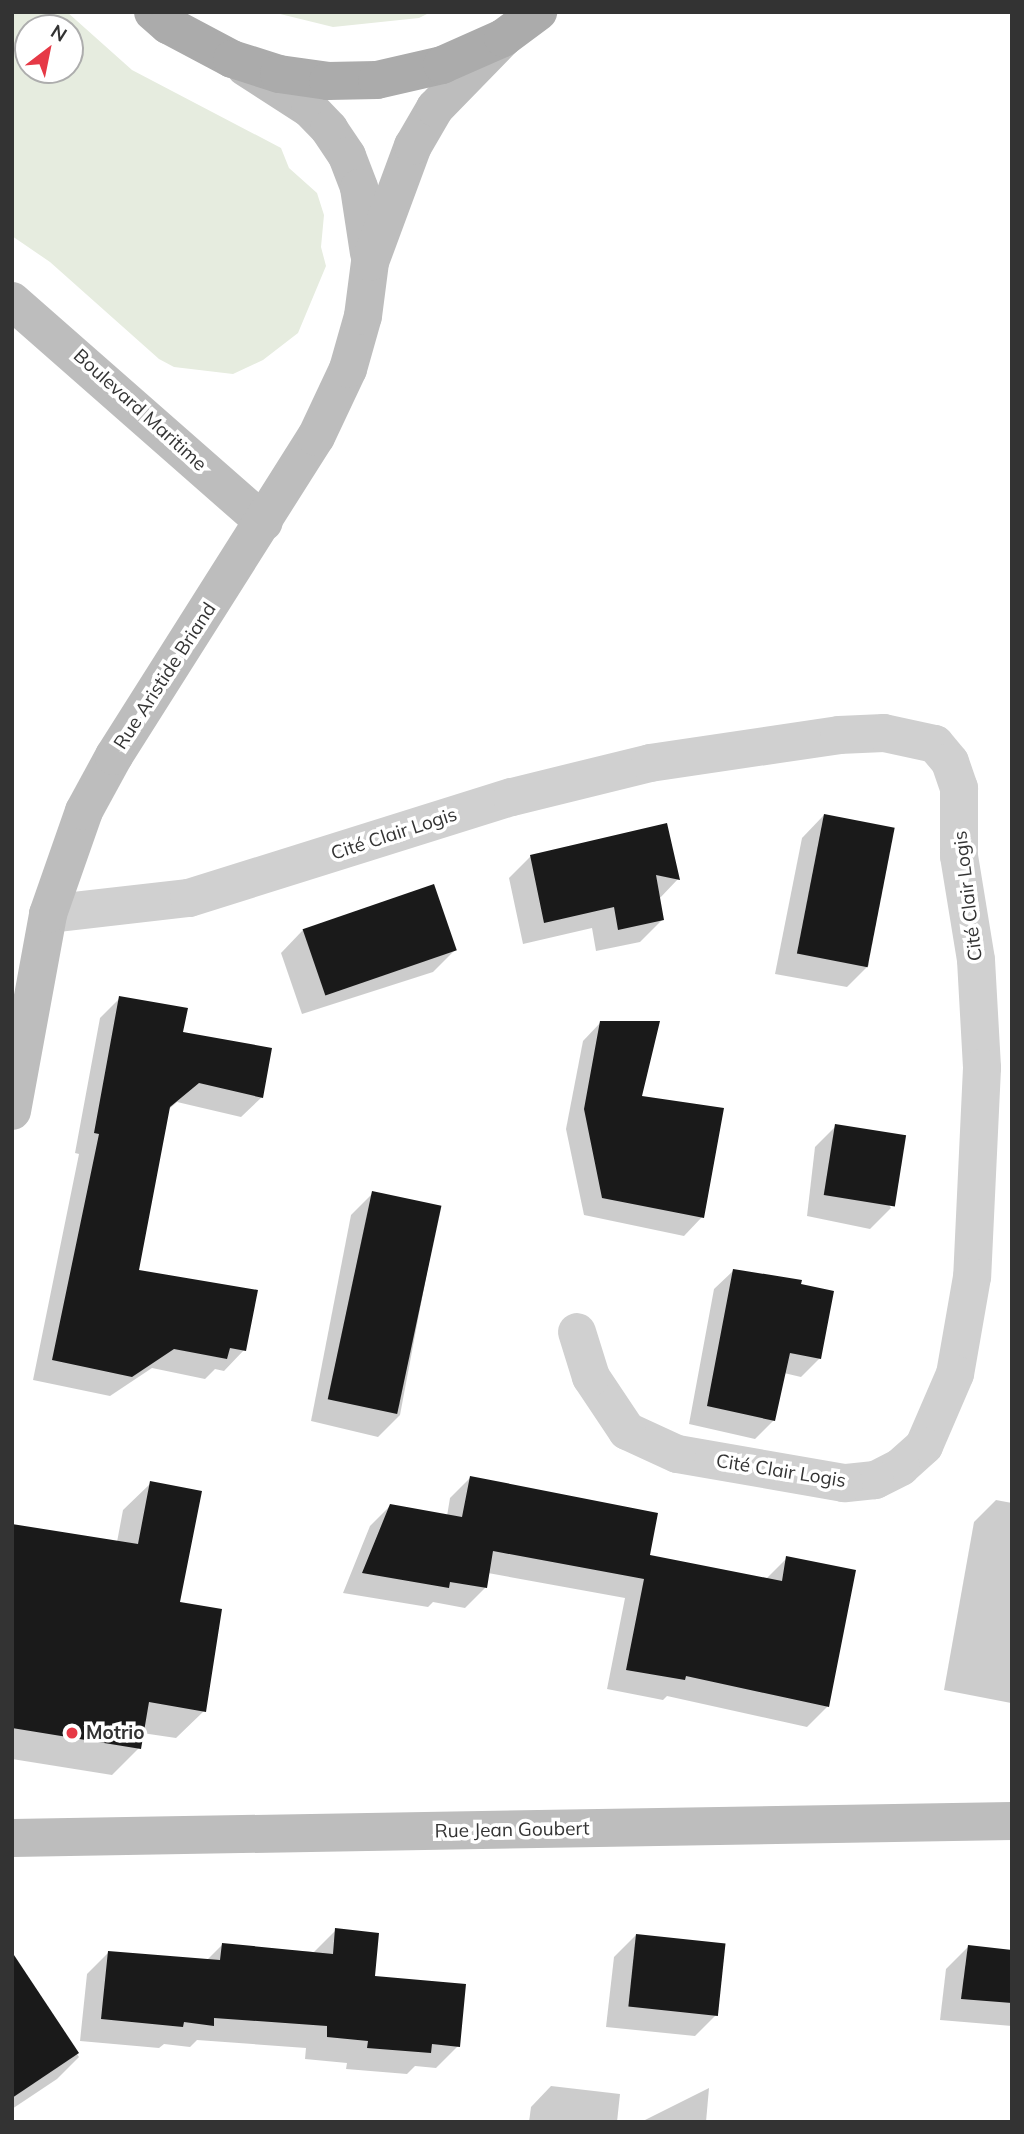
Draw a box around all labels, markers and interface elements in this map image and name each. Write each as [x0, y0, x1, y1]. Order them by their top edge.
north arrow [14, 14, 84, 84]
text: N [47, 19, 72, 47]
street label: Boulevard Maritime [69, 344, 211, 476]
street label: Rue Aristide Briand [109, 598, 221, 754]
street label: Cité Clair Logis [328, 803, 460, 865]
street label: Cité Clair Logis [949, 830, 987, 962]
street label: Cité Clair Logis [714, 1449, 848, 1493]
place label: Motrio [86, 1722, 145, 1744]
marker: Motrio [64, 1725, 80, 1741]
street label: Rue Jean Goubert [434, 1817, 590, 1843]

